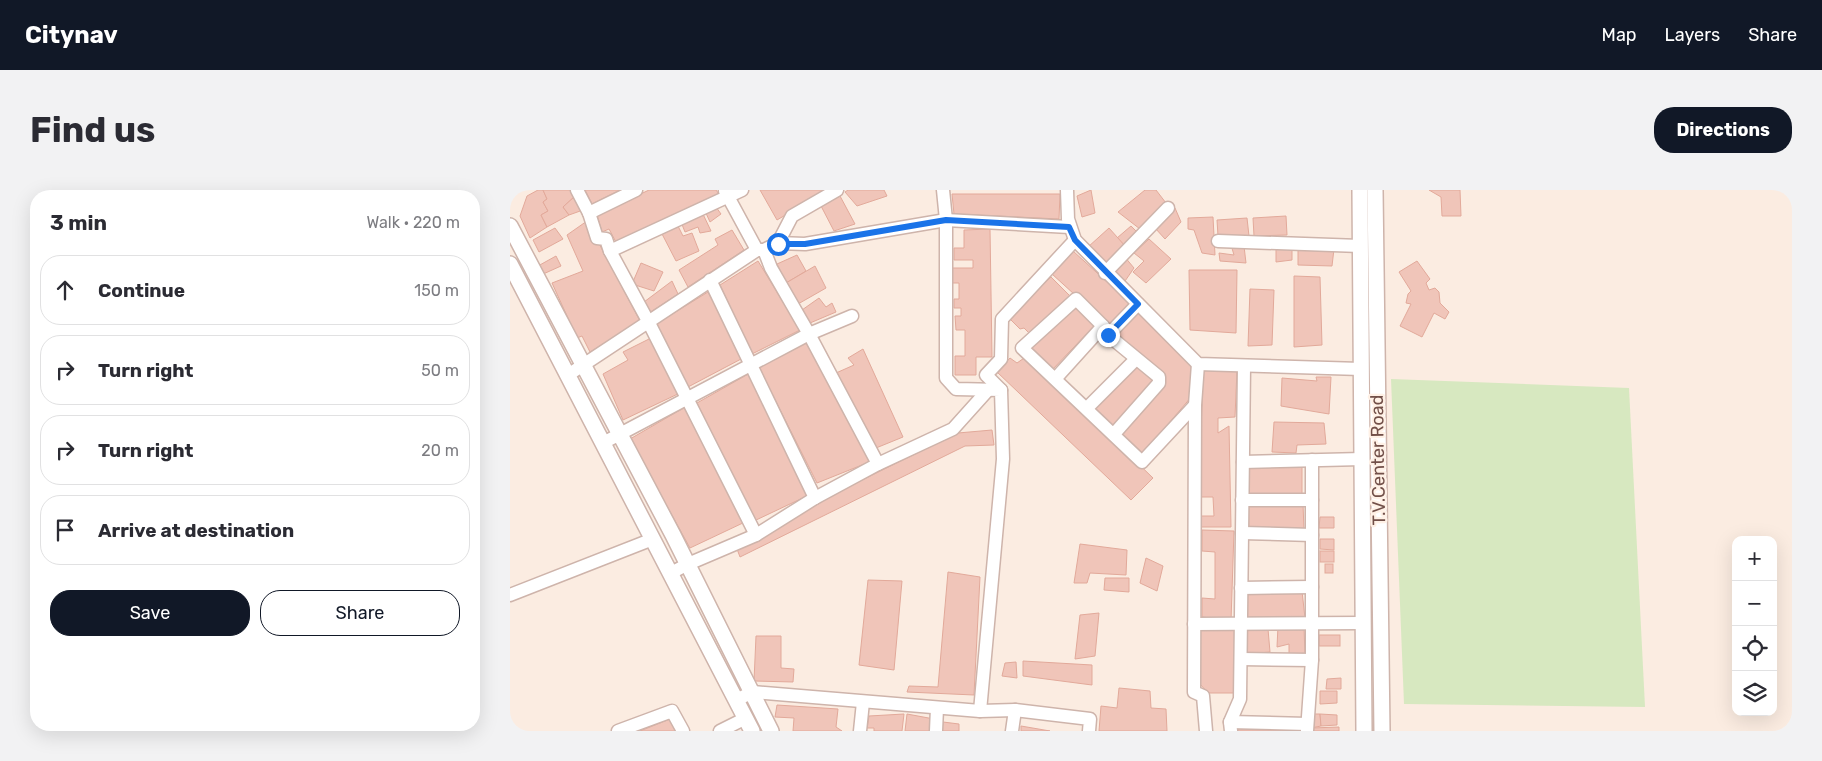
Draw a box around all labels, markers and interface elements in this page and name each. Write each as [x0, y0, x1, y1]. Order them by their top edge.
text: Citynav [25, 21, 118, 49]
text: Map [1602, 24, 1637, 46]
text: Layers [1665, 24, 1720, 46]
text: Share [1748, 24, 1797, 46]
button: Directions [1654, 107, 1792, 153]
text: Find us [30, 109, 155, 151]
text: 3 min [50, 210, 107, 235]
text: Walk · 220 m [367, 213, 460, 232]
route start [767, 233, 790, 256]
icon: ahead [51, 276, 79, 304]
text: Continue [98, 279, 185, 302]
text: 150 m [414, 281, 459, 300]
route end [1097, 324, 1120, 347]
icon: right [51, 356, 79, 384]
text: Turn right [98, 359, 193, 382]
text: 50 m [421, 361, 459, 380]
street label: T.V.Center Road [1366, 394, 1390, 526]
icon: right [51, 436, 79, 464]
text: Turn right [98, 439, 193, 462]
text: 20 m [421, 441, 459, 460]
icon: arrive [51, 516, 79, 544]
text: Arrive at destination [98, 519, 294, 542]
map controls [1732, 536, 1777, 716]
button: + [1732, 536, 1777, 581]
button: − [1732, 581, 1777, 626]
button: Save [50, 590, 250, 636]
button: Share [260, 590, 460, 636]
button: locate [1732, 626, 1777, 671]
button: layers [1732, 671, 1777, 716]

